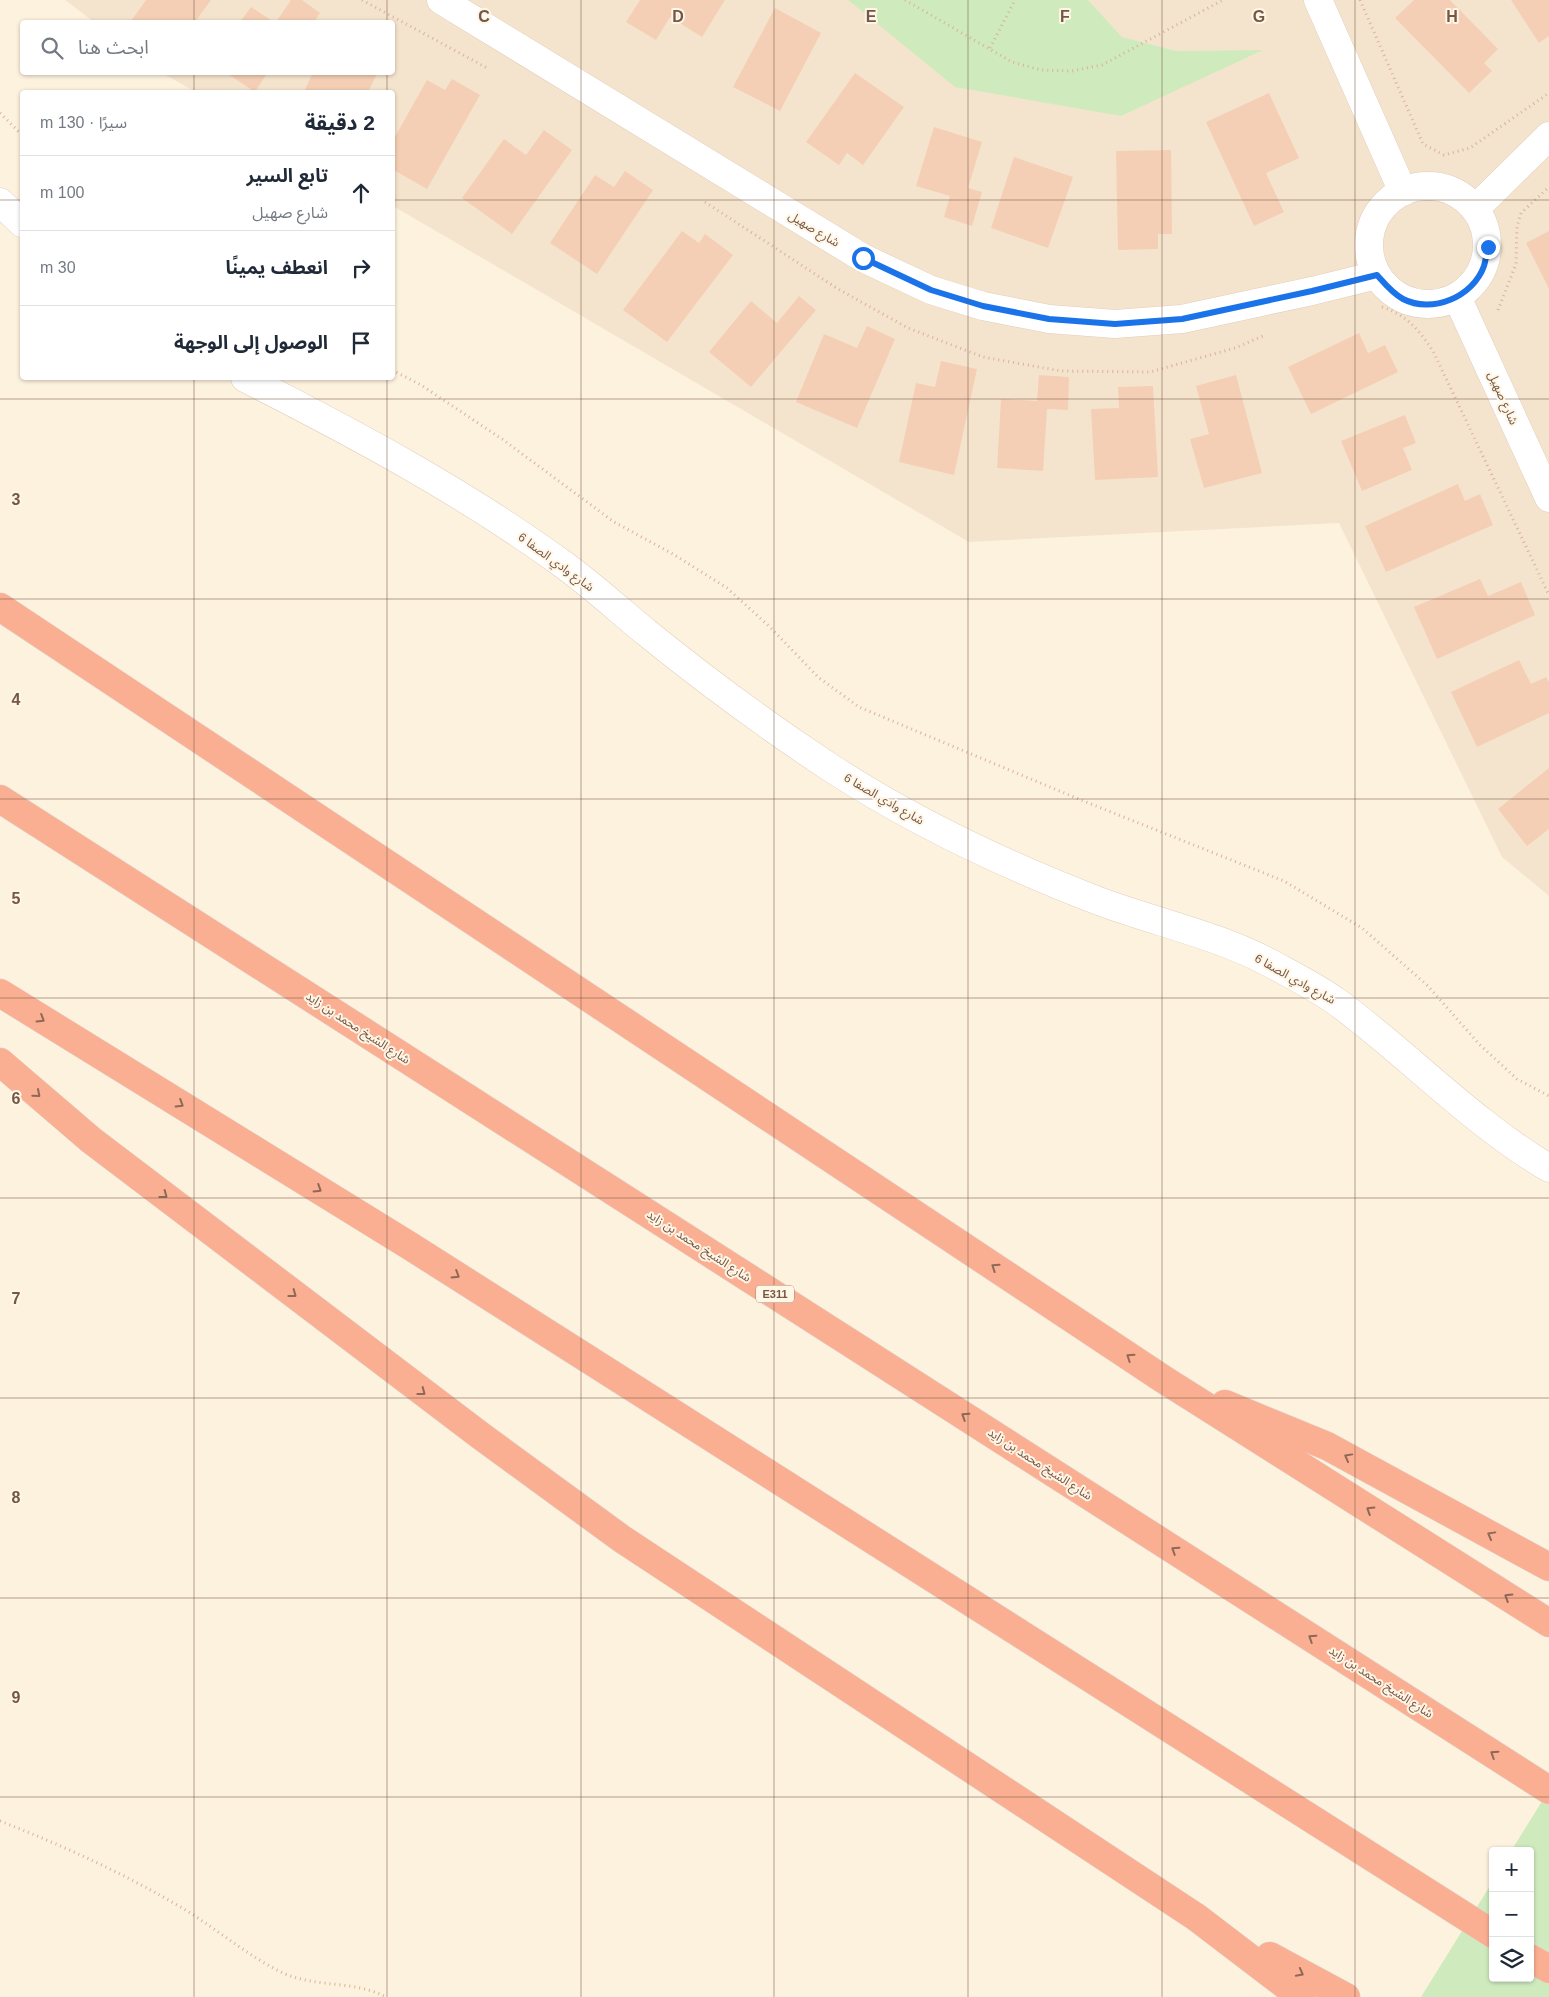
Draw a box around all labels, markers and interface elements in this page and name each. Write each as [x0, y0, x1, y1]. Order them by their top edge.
text: C [478, 8, 490, 25]
text: D [672, 8, 684, 25]
text: E [866, 8, 877, 25]
text: F [1060, 8, 1070, 25]
text: G [1253, 8, 1265, 25]
text: H [1446, 8, 1458, 25]
search box [20, 20, 395, 75]
icon: search [38, 34, 66, 62]
text: ابحث هنا [78, 37, 149, 58]
text: 2 دقيقة [305, 111, 375, 134]
text: سيرًا · 130 m [40, 114, 127, 131]
text: تابع السير [246, 165, 328, 186]
icon: ahead [347, 179, 375, 207]
text: 100 m [40, 184, 84, 201]
text: شارع صهيل [252, 204, 328, 221]
street label: شارع صهيل [785, 208, 842, 251]
route end [1477, 236, 1500, 259]
route start [852, 247, 875, 270]
icon: right [347, 254, 375, 282]
text: انعطف يمينًا [226, 257, 328, 278]
text: 30 m [40, 259, 76, 276]
icon: arrive [347, 329, 375, 357]
text: الوصول إلى الوجهة [174, 332, 328, 353]
street label: شارع صهيل [1483, 369, 1521, 428]
text: 3 [12, 491, 21, 508]
street label: شارع وادي الصفا 6 [514, 530, 597, 596]
text: 4 [12, 691, 21, 708]
street label: شارع وادي الصفا 6 [840, 770, 926, 830]
text: 5 [12, 890, 21, 907]
street label: شارع وادي الصفا 6 [1251, 951, 1338, 1009]
street label: شارع الشيخ محمد بن زايد [302, 989, 413, 1069]
one-way arrow [36, 1012, 45, 1022]
one-way arrow [31, 1088, 40, 1096]
text: 6 [12, 1090, 21, 1107]
one-way arrow [174, 1098, 183, 1108]
one-way arrow [313, 1183, 322, 1193]
one-way arrow [158, 1189, 168, 1198]
street label: شارع الشيخ محمد بن زايد [643, 1207, 754, 1287]
one-way arrow [991, 1264, 1000, 1273]
one-way arrow [451, 1269, 460, 1279]
road number: E311 [756, 1286, 794, 1302]
one-way arrow [287, 1288, 296, 1296]
text: 7 [12, 1290, 21, 1307]
one-way arrow [1126, 1354, 1136, 1363]
one-way arrow [417, 1386, 426, 1395]
one-way arrow [961, 1412, 970, 1422]
street label: شارع الشيخ محمد بن زايد [984, 1425, 1095, 1505]
one-way arrow [1344, 1453, 1353, 1463]
text: 8 [12, 1489, 21, 1506]
one-way arrow [1367, 1507, 1376, 1516]
one-way arrow [1487, 1531, 1496, 1541]
one-way arrow [1172, 1547, 1181, 1557]
one-way arrow [1504, 1593, 1513, 1603]
one-way arrow [1309, 1635, 1318, 1644]
street label: شارع الشيخ محمد بن زايد [1325, 1643, 1436, 1723]
text: 9 [12, 1689, 21, 1706]
one-way arrow [1490, 1750, 1499, 1760]
map controls [1489, 1847, 1534, 1982]
button: + [1489, 1847, 1534, 1892]
button: − [1489, 1892, 1534, 1937]
button: layers [1489, 1937, 1534, 1982]
one-way arrow [1295, 1967, 1304, 1977]

